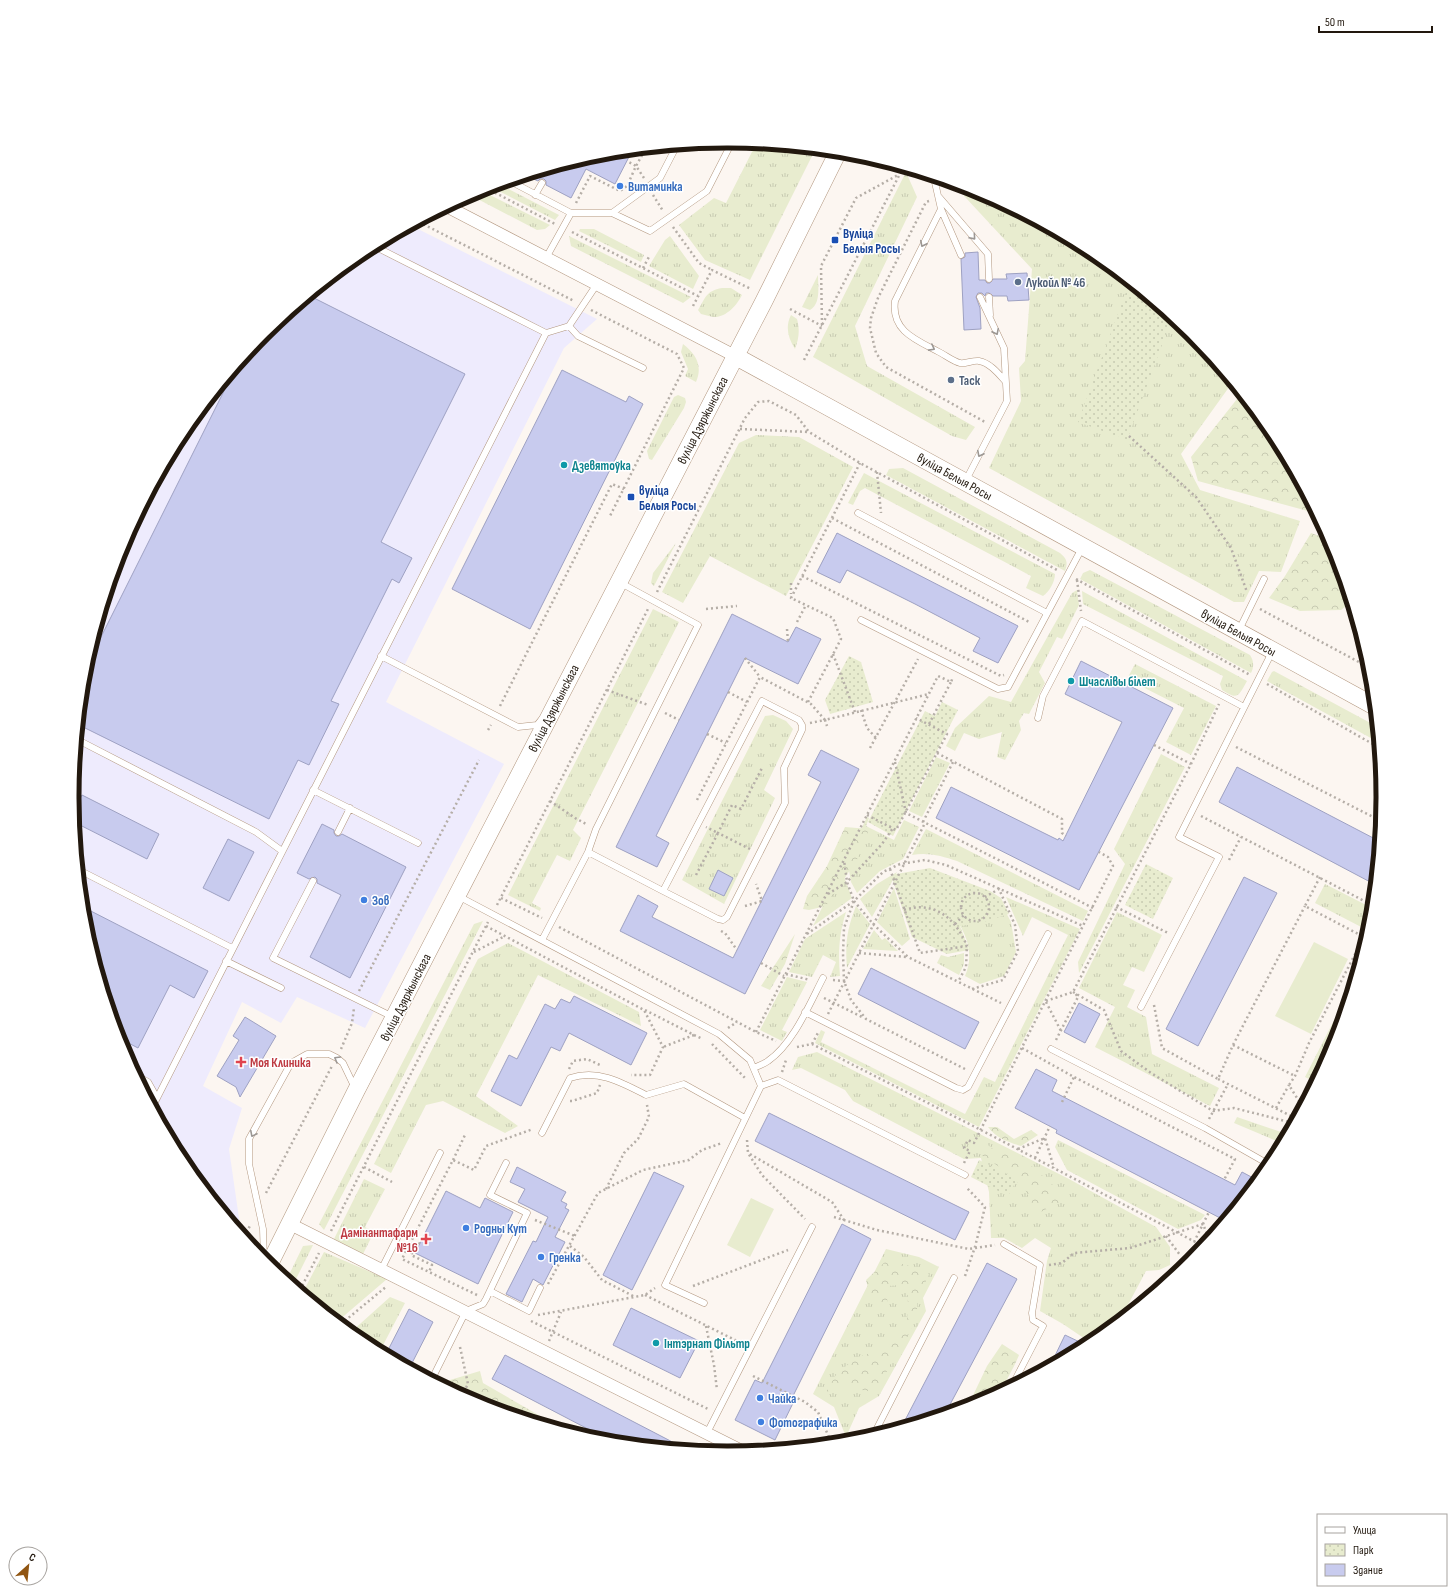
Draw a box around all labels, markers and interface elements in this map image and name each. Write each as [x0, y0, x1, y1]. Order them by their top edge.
scale bar [1319, 8, 1432, 34]
text: 50 m [1325, 15, 1345, 30]
place label: Витаминка [628, 179, 683, 195]
marker: Витаминка [615, 181, 625, 191]
place label: Вуліца Белыя Росы [843, 226, 900, 257]
one-way arrow [969, 233, 976, 240]
marker: Вуліца Белыя Росы [830, 235, 840, 245]
one-way arrow [921, 240, 928, 247]
place label: Лукойл № 46 [1025, 275, 1086, 291]
marker: Лукойл № 46 [1013, 277, 1023, 287]
one-way arrow [991, 328, 999, 335]
one-way arrow [928, 344, 936, 351]
place label: Таск [959, 373, 981, 389]
street label: вуліца Дзяржынскага [674, 374, 732, 467]
marker: Таск [946, 375, 956, 385]
street label: вуліца Белыя Росы [914, 450, 995, 504]
one-way arrow [977, 450, 985, 457]
place label: Дзевятоўка [572, 458, 631, 474]
marker: Дзевятоўка [559, 460, 569, 470]
place label: вуліца Белыя Росы [639, 483, 696, 514]
marker: вуліца Белыя Росы [626, 492, 636, 502]
street label: вуліца Белыя Росы [1198, 606, 1279, 660]
street label: вуліца Дзяржынскага [525, 662, 583, 755]
place label: Шчаслівы білет [1079, 674, 1156, 690]
marker: Шчаслівы білет [1066, 676, 1076, 686]
place label: Зов [372, 893, 390, 909]
marker: Зов [359, 895, 369, 905]
street label: вуліца Дзяржынскага [377, 951, 435, 1044]
place label: Моя Клиника [250, 1055, 311, 1071]
marker: Моя Клиника [235, 1056, 247, 1068]
one-way arrow [334, 1056, 341, 1063]
one-way arrow [250, 1130, 257, 1137]
place label: Родны Кут [474, 1221, 527, 1237]
marker: Родны Кут [461, 1223, 471, 1233]
place label: Дамінантафарм №16 [341, 1225, 418, 1256]
marker: Дамінантафарм №16 [421, 1234, 431, 1244]
place label: Гренка [549, 1250, 581, 1266]
marker: Гренка [536, 1252, 546, 1262]
place label: Інтэрнат Фільтр [664, 1336, 750, 1352]
marker: Інтэрнат Фільтр [651, 1338, 661, 1348]
place label: Чайка [768, 1391, 796, 1407]
marker: Чайка [755, 1393, 765, 1403]
place label: Фотографика [769, 1415, 838, 1431]
marker: Фотографика [756, 1417, 766, 1427]
legend [1317, 1514, 1447, 1586]
text: Улица [1353, 1523, 1377, 1538]
text: Парк [1353, 1543, 1374, 1558]
north arrow [8, 1546, 48, 1586]
text: С [27, 1550, 38, 1565]
text: Здание [1353, 1563, 1383, 1578]

